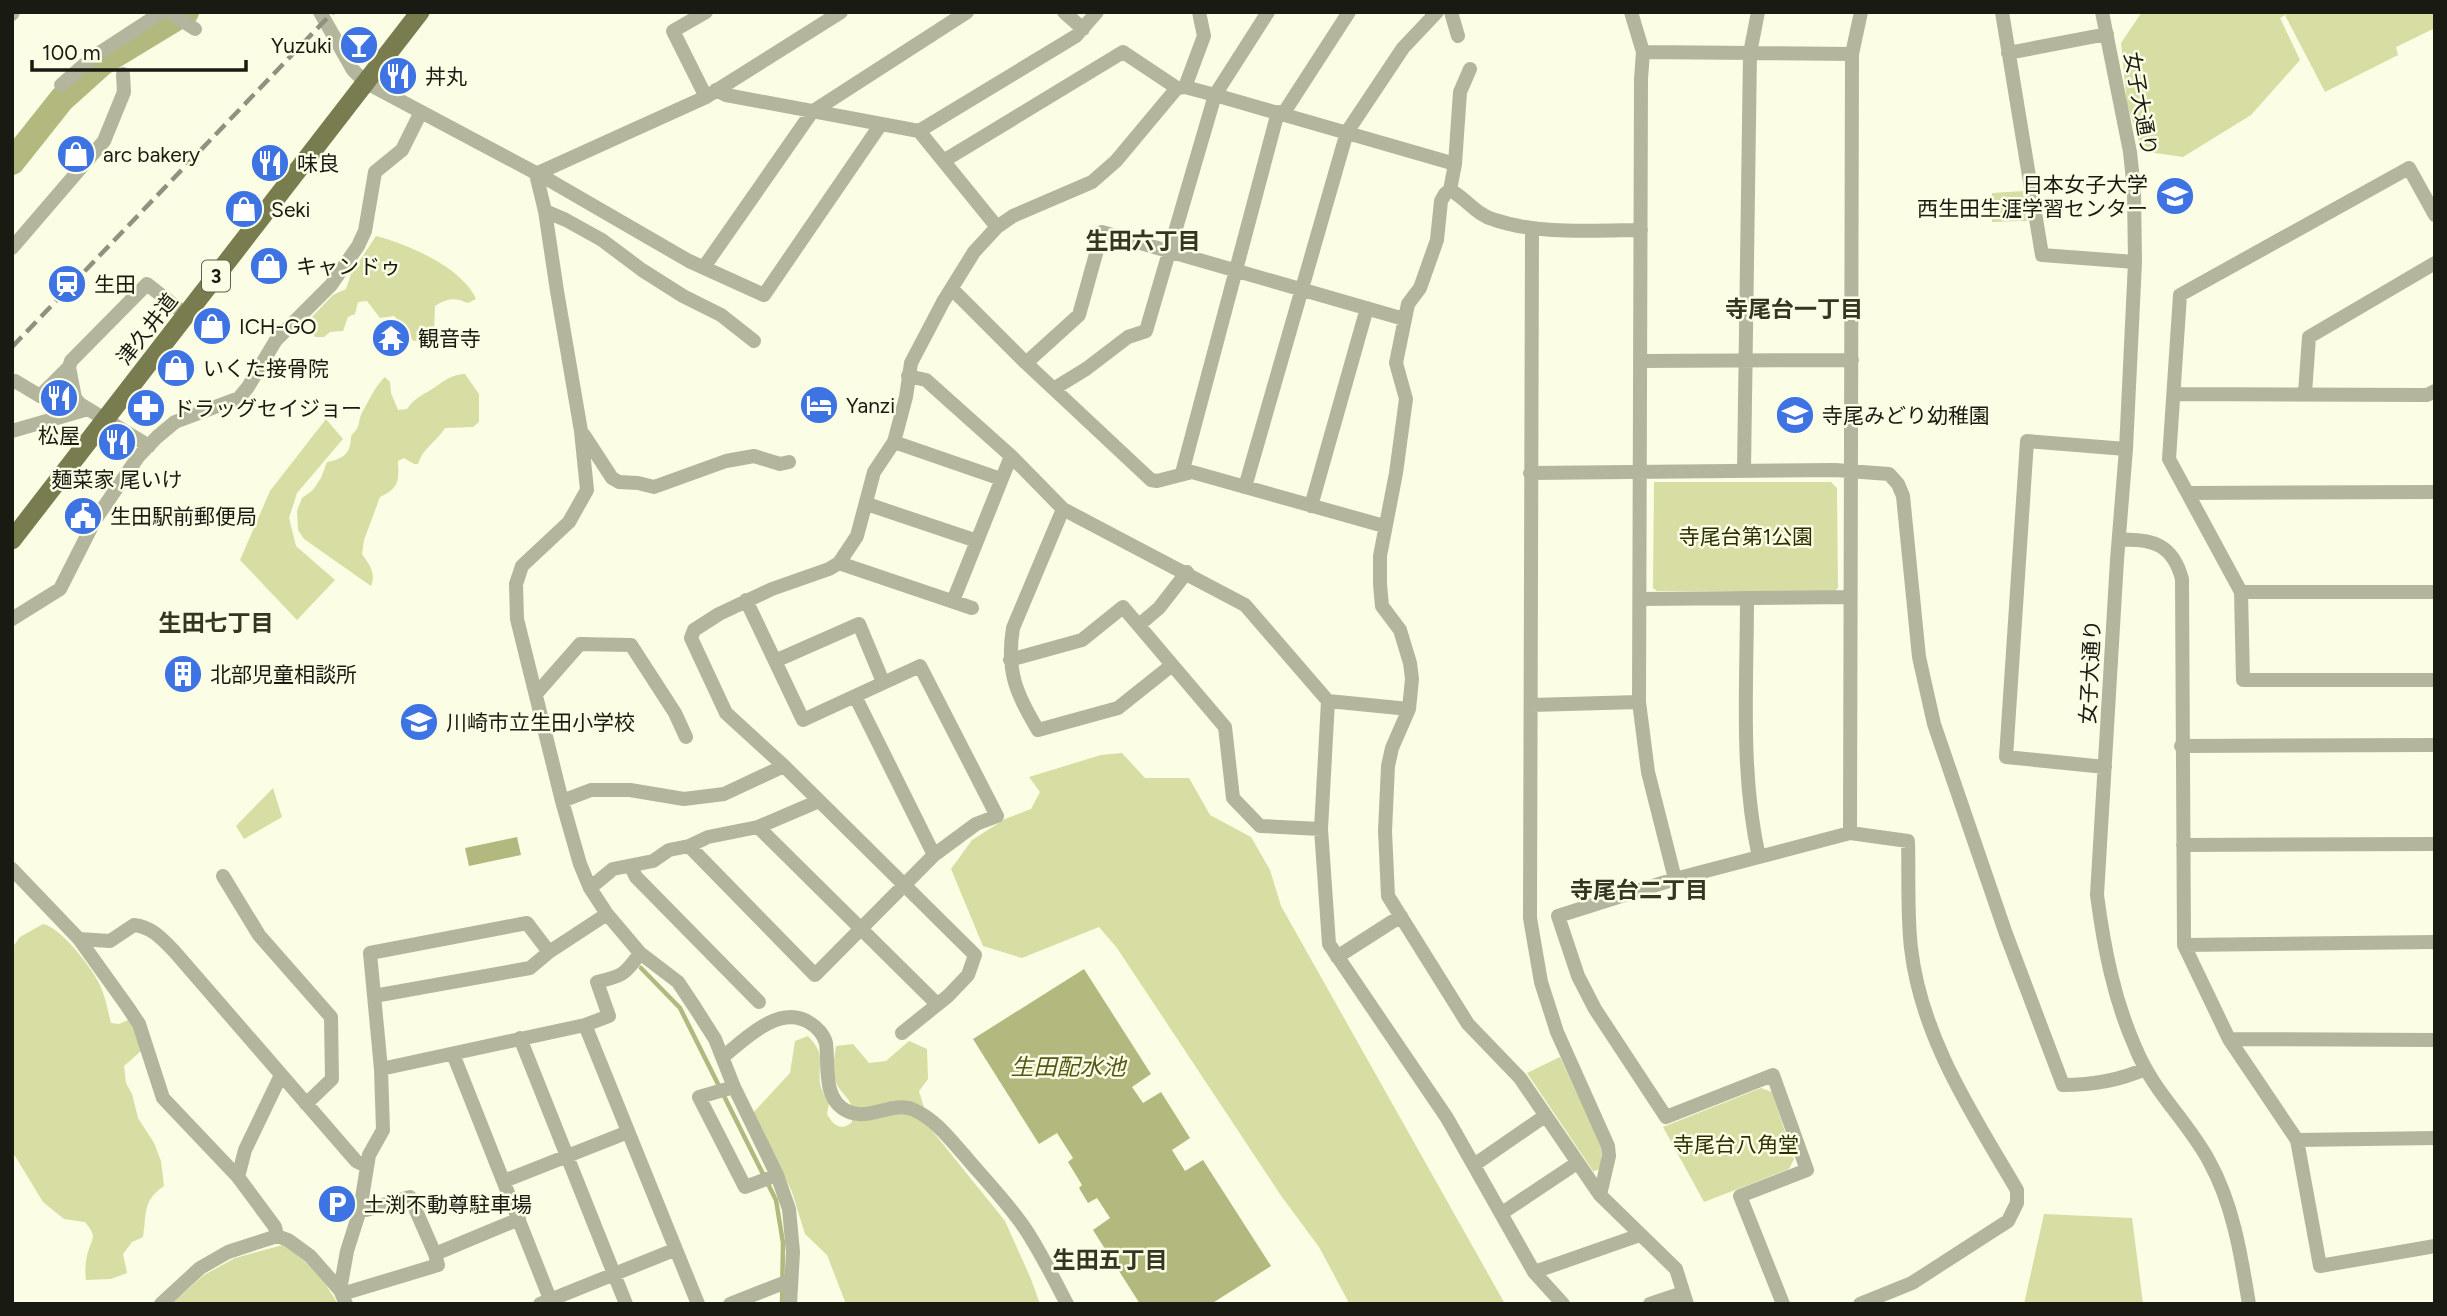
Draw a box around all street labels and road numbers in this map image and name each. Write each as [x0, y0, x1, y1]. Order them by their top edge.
street label: 女子大通り [2120, 50, 2162, 158]
road number: 3 [202, 260, 230, 292]
street label: 津久井道 [111, 288, 183, 370]
street label: 女子大通り [2075, 619, 2105, 725]

